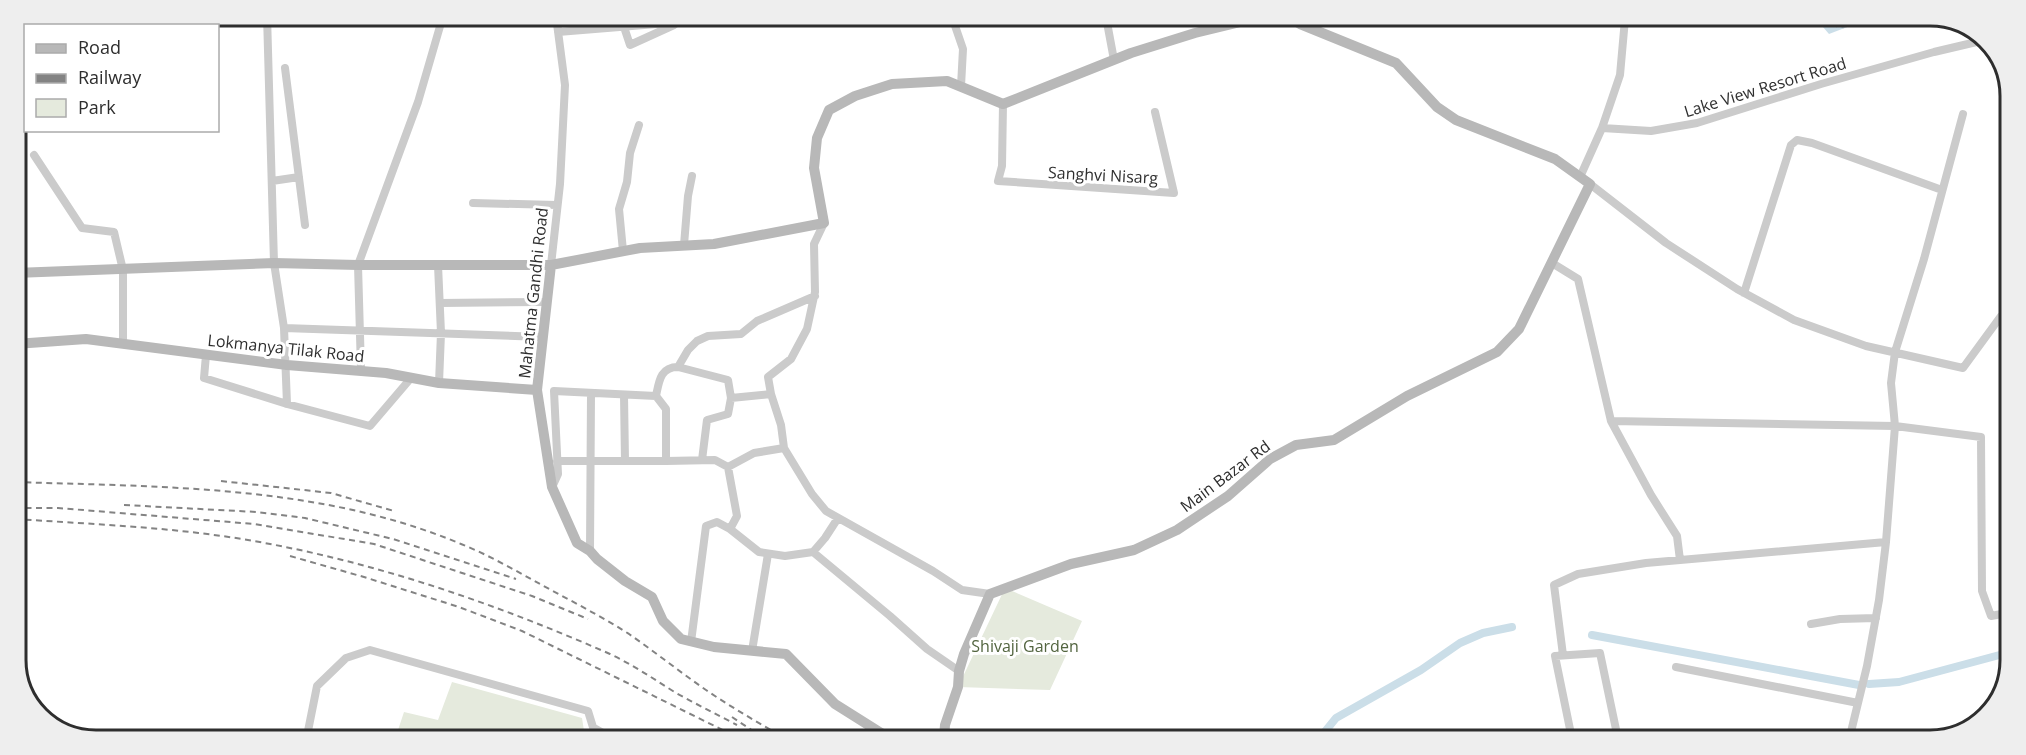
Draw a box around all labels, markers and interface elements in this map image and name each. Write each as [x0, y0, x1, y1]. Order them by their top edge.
legend [24, 24, 219, 132]
text: Road [78, 35, 121, 59]
street label: Lake View Resort Road [1681, 52, 1849, 122]
text: Railway [78, 65, 142, 89]
text: Park [78, 95, 116, 119]
street label: Sanghvi Nisarg [1047, 161, 1159, 189]
street label: Mahatma Gandhi Road [513, 206, 553, 380]
street label: Lokmanya Tilak Road [207, 329, 365, 367]
street label: Main Bazar Rd [1176, 435, 1274, 517]
park label: Shivaji Garden [971, 635, 1079, 657]

